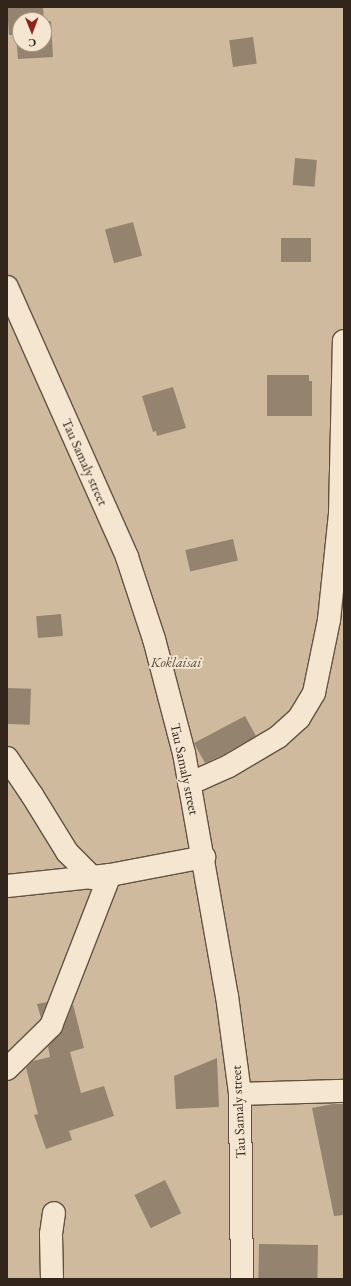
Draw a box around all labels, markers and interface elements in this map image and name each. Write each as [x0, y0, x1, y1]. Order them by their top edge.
north arrow [12, 12, 52, 52]
text: С [28, 36, 36, 50]
street label: Tau Samaly street [58, 416, 112, 508]
park label: Koklaisai [151, 654, 201, 670]
street label: Tau Samaly street [167, 722, 203, 816]
street label: Tau Samaly street [227, 1065, 249, 1159]

